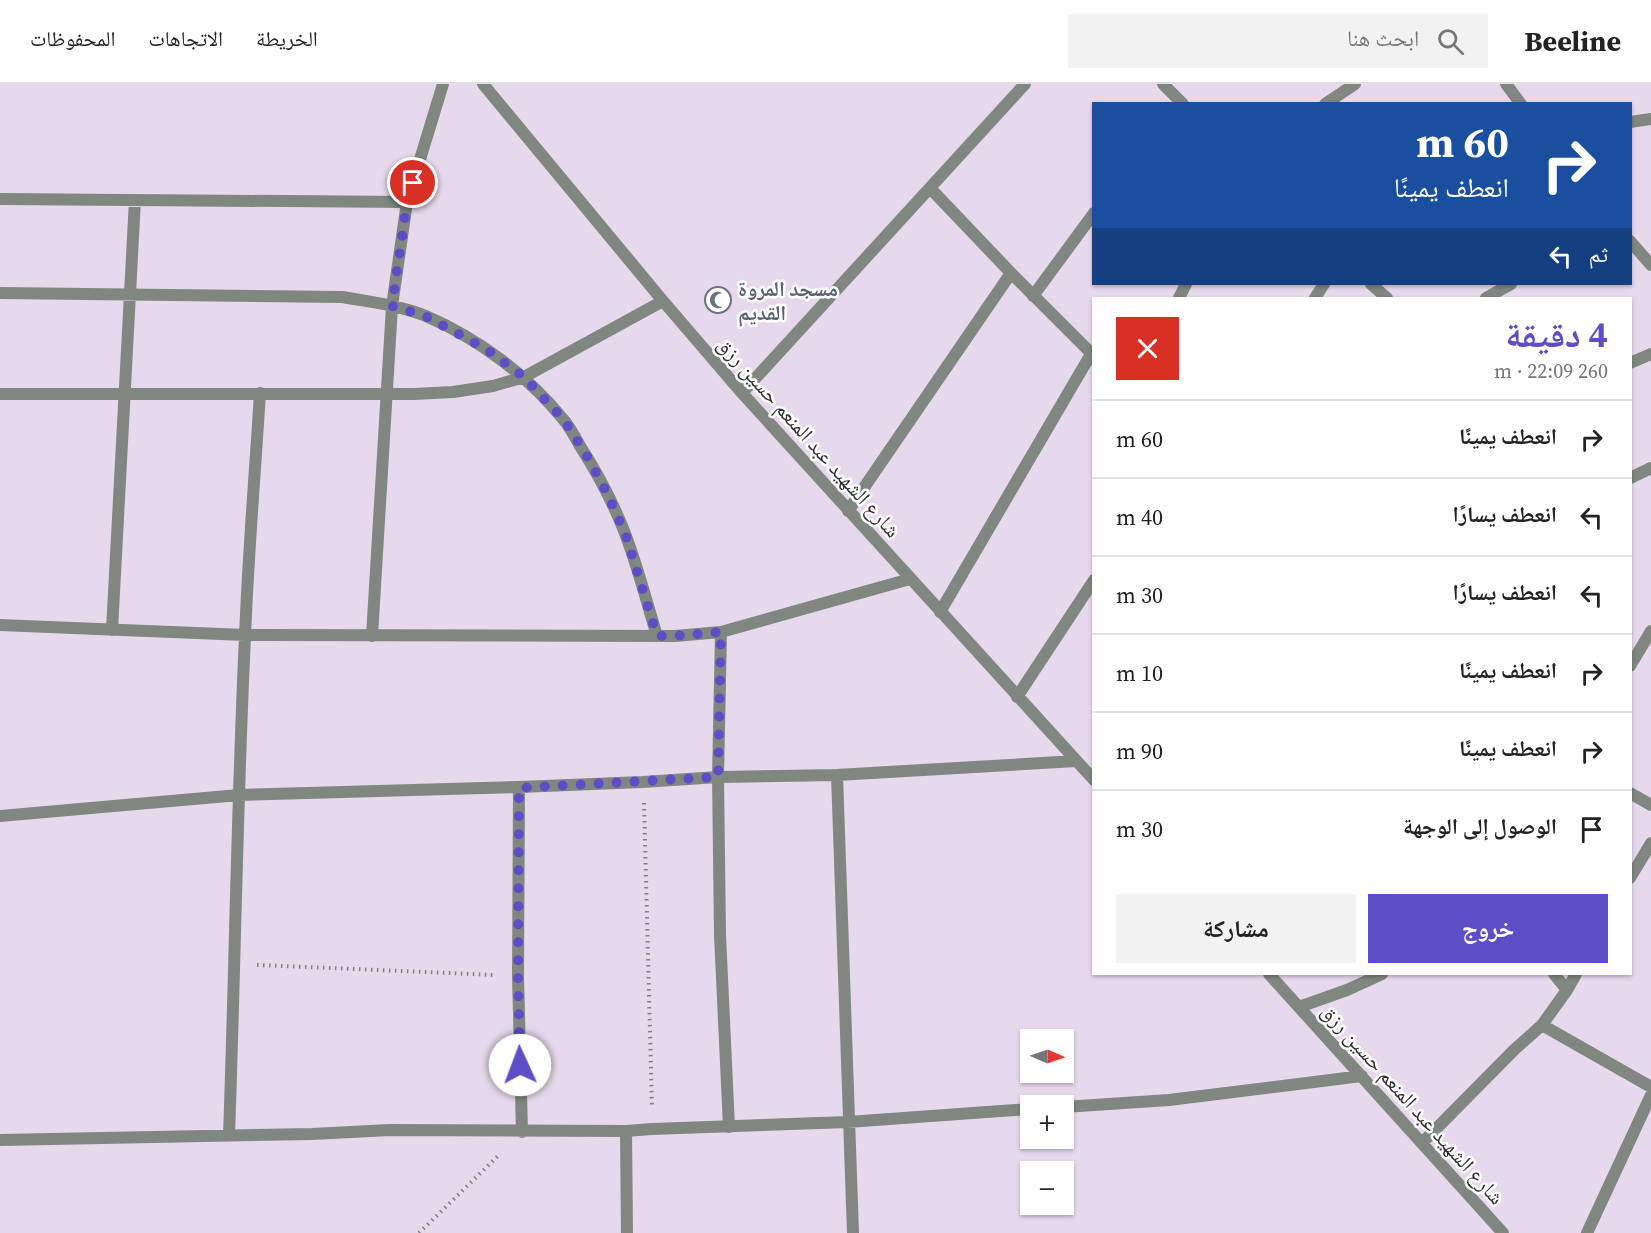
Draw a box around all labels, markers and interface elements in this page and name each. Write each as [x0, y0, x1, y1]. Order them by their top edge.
search box [1068, 14, 1488, 68]
text: Beeline [1524, 22, 1621, 60]
text: ابحث هنا [1347, 23, 1419, 53]
text: المحفوظات [30, 24, 115, 53]
text: الاتجاهات [148, 24, 223, 53]
text: الخريطة [256, 24, 318, 53]
icon: search [1434, 25, 1467, 58]
text: 60 m [1416, 113, 1509, 171]
icon: right [1530, 126, 1608, 204]
pin [387, 157, 438, 208]
icon: arrive [396, 166, 429, 199]
text: انعطف يمينًا [1394, 169, 1509, 206]
text: ثم [1589, 239, 1608, 269]
icon: left [1544, 240, 1577, 273]
place label: مسجد المروة القديم [738, 274, 838, 327]
mosque icon: مسجد المروة القديم [703, 285, 733, 315]
text: 4 دقيقة [1505, 310, 1608, 359]
button: close [1116, 317, 1179, 380]
street label: شارع الشهيد عبد المنعم حسين رزق [711, 330, 907, 544]
text: 260 m · 22:09 [1494, 357, 1608, 385]
text: انعطف يمينًا [1459, 421, 1557, 451]
icon: right [1575, 423, 1608, 456]
text: 60 m [1116, 424, 1163, 454]
text: انعطف يسارًا [1453, 499, 1557, 529]
icon: left [1575, 501, 1608, 534]
text: 40 m [1116, 502, 1163, 532]
text: انعطف يسارًا [1453, 577, 1557, 607]
icon: left [1575, 579, 1608, 612]
text: 30 m [1116, 580, 1163, 610]
text: انعطف يمينًا [1459, 655, 1557, 685]
icon: right [1575, 657, 1608, 690]
text: 10 m [1116, 658, 1163, 688]
text: انعطف يمينًا [1459, 733, 1557, 763]
icon: right [1575, 735, 1608, 768]
text: 90 m [1116, 736, 1163, 766]
text: الوصول إلى الوجهة [1403, 811, 1557, 841]
icon: arrive [1575, 813, 1608, 846]
text: 30 m [1116, 814, 1163, 844]
button: مشاركة [1116, 894, 1356, 963]
button: خروج [1368, 894, 1608, 963]
street label: شارع الشهيد عبد المنعم حسين رزق [1315, 997, 1511, 1211]
north arrow [1020, 1029, 1074, 1083]
map controls [1020, 1029, 1074, 1215]
position arrow [488, 1033, 552, 1097]
button: + [1020, 1095, 1074, 1149]
button: − [1020, 1161, 1074, 1215]

